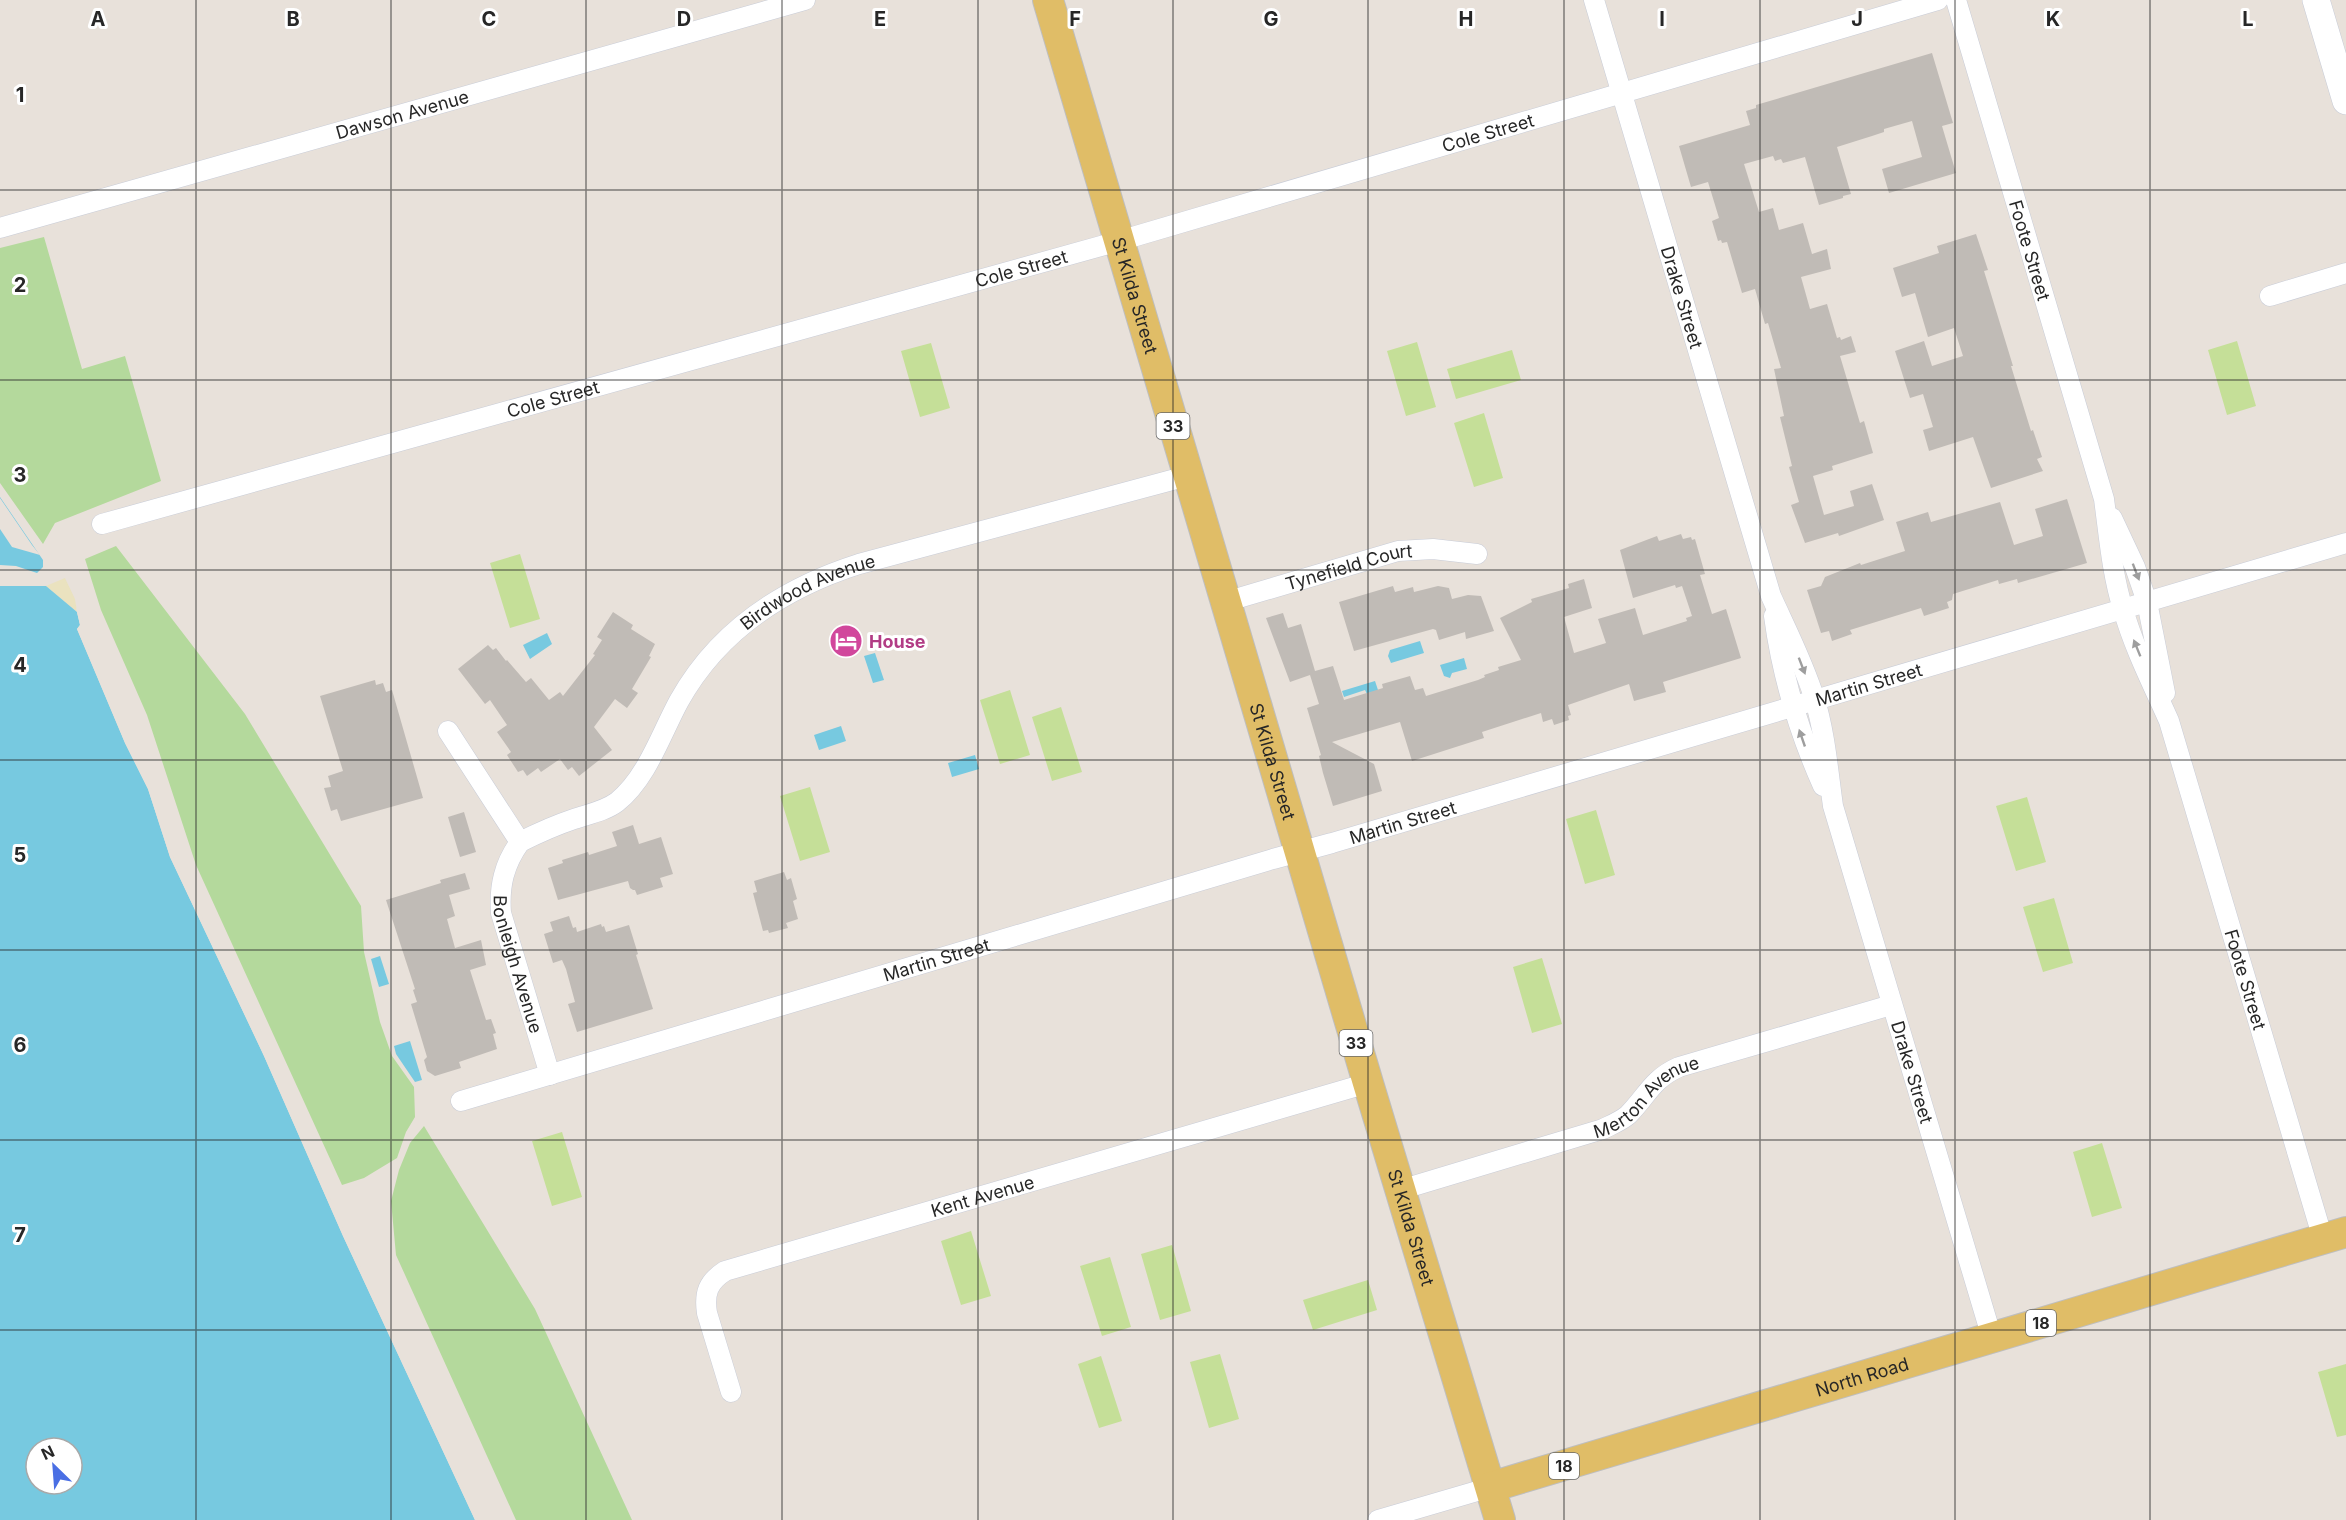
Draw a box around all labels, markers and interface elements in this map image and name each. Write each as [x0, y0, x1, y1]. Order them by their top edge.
text: A [91, 7, 106, 31]
text: B [286, 7, 300, 31]
text: C [482, 7, 496, 31]
text: D [677, 7, 691, 31]
text: E [874, 7, 886, 31]
text: F [1069, 7, 1081, 31]
text: G [1263, 7, 1279, 31]
text: H [1459, 7, 1473, 31]
text: I [1659, 7, 1665, 31]
text: J [1851, 7, 1863, 31]
text: K [2046, 7, 2060, 31]
text: L [2242, 7, 2254, 31]
text: 1 [16, 83, 24, 107]
street label: Dawson Avenue [333, 85, 471, 143]
street label: Cole Street [1439, 109, 1536, 156]
street label: Foote Street [2005, 198, 2055, 303]
street label: St Kilda Street [1108, 235, 1162, 356]
street label: Drake Street [1657, 243, 1707, 351]
street label: Cole Street [973, 245, 1070, 291]
text: 2 [14, 273, 26, 297]
street label: Cole Street [504, 376, 601, 421]
road number: 33 [1156, 413, 1190, 439]
text: 3 [14, 463, 26, 487]
street label: Tynefield Court [1283, 540, 1413, 594]
street label: Birdwood Avenue [736, 550, 877, 634]
one-way arrow [2132, 563, 2142, 581]
hotel icon: House [828, 623, 864, 659]
place label: House [869, 631, 926, 652]
one-way arrow [2132, 639, 2142, 657]
text: 4 [13, 653, 27, 677]
one-way arrow [1798, 657, 1808, 675]
street label: Martin Street [1813, 659, 1925, 710]
street label: St Kilda Street [1246, 701, 1300, 822]
one-way arrow [1797, 729, 1807, 747]
street label: Martin Street [1347, 796, 1458, 848]
text: 5 [14, 843, 26, 867]
street label: Bonleigh Avenue [490, 895, 547, 1035]
street label: Foote Street [2221, 927, 2271, 1032]
street label: Martin Street [881, 934, 992, 985]
street label: Drake Street [1887, 1018, 1938, 1126]
road number: 33 [1340, 1030, 1372, 1056]
text: 6 [14, 1033, 27, 1057]
street label: Merton Avenue [1591, 1051, 1701, 1142]
street label: St Kilda Street [1384, 1166, 1439, 1288]
street label: Kent Avenue [928, 1171, 1037, 1221]
text: 7 [14, 1223, 26, 1247]
road number: 18 [2026, 1310, 2056, 1336]
street label: North Road [1813, 1353, 1911, 1400]
north arrow [24, 1436, 84, 1496]
text: N [38, 1441, 57, 1464]
road number: 18 [1549, 1453, 1579, 1479]

